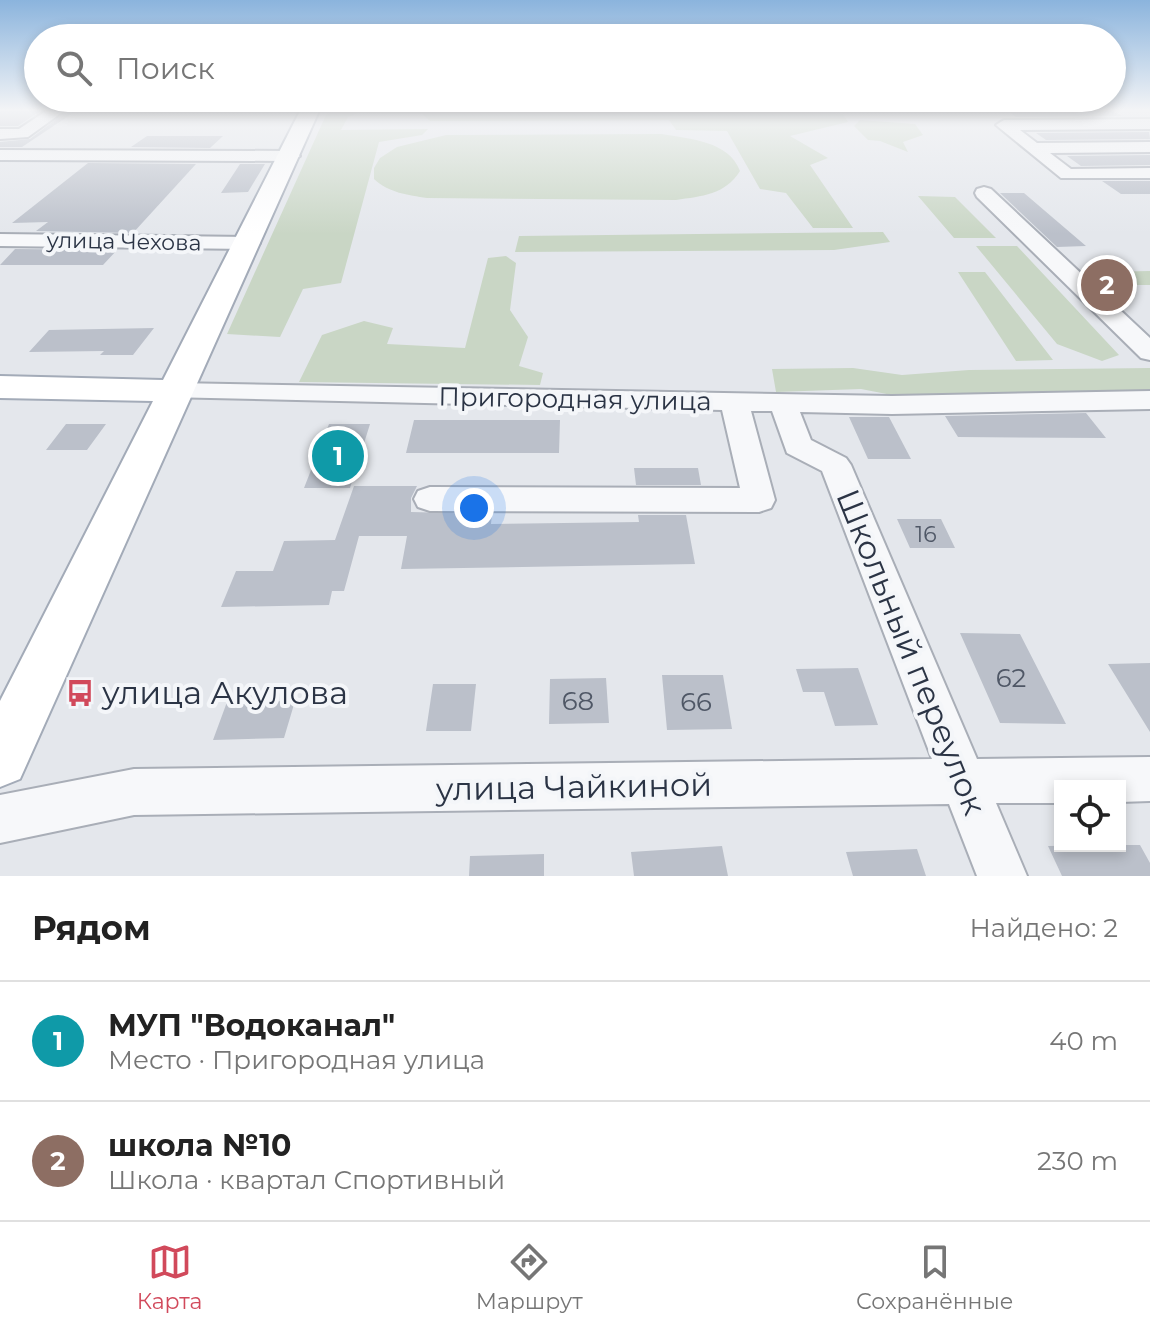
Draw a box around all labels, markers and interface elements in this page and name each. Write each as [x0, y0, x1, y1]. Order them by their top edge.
search box [24, 24, 1126, 112]
icon: search [52, 46, 96, 90]
text: Поиск [116, 50, 215, 87]
street label: улица Чехова [45, 227, 202, 256]
pin: 2 [1081, 255, 1133, 315]
street label: Пригородная улица [438, 381, 712, 417]
pin: 1 [312, 426, 364, 486]
street label: Школьный переулок [828, 483, 995, 821]
your location [454, 488, 494, 528]
house number: 16 [915, 521, 937, 548]
house number: 62 [996, 662, 1026, 694]
place label: улица Акулова [101, 673, 348, 712]
bus stop icon: улица Акулова [65, 678, 95, 708]
house number: 68 [562, 685, 594, 717]
house number: 66 [680, 686, 712, 718]
street label: улица Чайкиной [434, 765, 713, 808]
map controls [1054, 780, 1126, 852]
button: locate [1054, 780, 1126, 852]
text: Рядом [32, 907, 151, 949]
text: Найдено: 2 [969, 912, 1118, 944]
text: МУП "Водоканал" [108, 1007, 395, 1044]
text: 1 [53, 1025, 63, 1057]
text: 40 m [1049, 1025, 1118, 1057]
text: Место · Пригородная улица [108, 1044, 485, 1076]
text: школа №10 [108, 1127, 291, 1164]
text: 2 [50, 1145, 66, 1177]
text: 230 m [1037, 1145, 1118, 1177]
text: Школа · квартал Спортивный [108, 1164, 505, 1196]
tab: Карта [137, 1240, 202, 1315]
tab: Маршрут [476, 1240, 583, 1315]
tab: Сохранённые [856, 1240, 1013, 1315]

